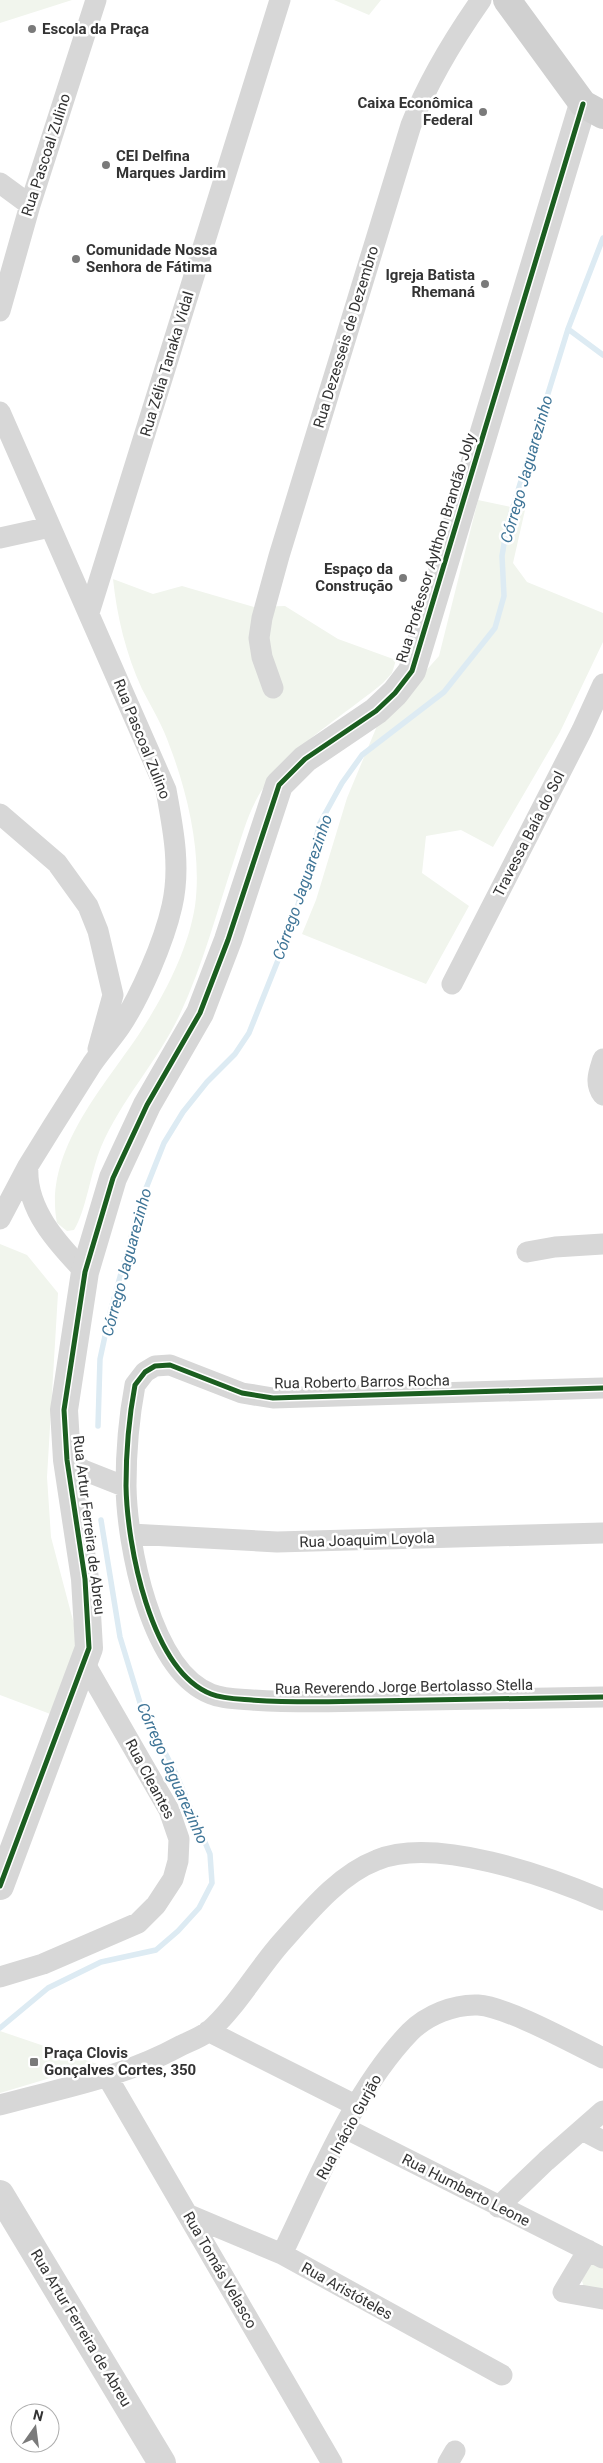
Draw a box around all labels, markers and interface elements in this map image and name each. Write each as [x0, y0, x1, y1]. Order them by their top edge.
place label: Escola da Praça [42, 20, 149, 38]
marker: Escola da Praça [26, 23, 38, 35]
street label: Rua Pascoal Zulino [18, 91, 74, 219]
place label: Caixa Econômica Federal [358, 94, 473, 129]
marker: Caixa Econômica Federal [477, 106, 489, 118]
place label: CEI Delfina Marques Jardim [116, 147, 226, 182]
marker: CEI Delfina Marques Jardim [100, 159, 112, 171]
place label: Comunidade Nossa Senhora de Fátima [86, 241, 217, 276]
street label: Rua Dezesseis de Dezembro [310, 244, 382, 430]
marker: Comunidade Nossa Senhora de Fátima [70, 253, 82, 265]
place label: Igreja Batista Rhemaná [385, 266, 475, 301]
marker: Igreja Batista Rhemaná [479, 278, 491, 290]
street label: Rua Zélia Tanaka Vidal [136, 289, 198, 439]
water label: Córrego Jaguarezinho [496, 393, 557, 545]
street label: Rua Professor Aylthon Brandão Joly [392, 431, 480, 665]
place label: Espaço da Construção [315, 560, 393, 595]
marker: Espaço da Construção [397, 572, 409, 584]
street label: Rua Pascoal Zulino [110, 676, 174, 802]
street label: Travessa Baía do Sol [490, 768, 568, 900]
water label: Córrego Jaguarezinho [269, 812, 336, 962]
water label: Córrego Jaguarezinho [98, 1186, 155, 1338]
street label: Rua Roberto Barros Rocha [274, 1371, 450, 1393]
street label: Rua Artur Ferreira de Abreu [69, 1434, 109, 1616]
street label: Rua Joaquim Loyola [299, 1529, 435, 1551]
street label: Rua Reverendo Jorge Bertolasso Stella [275, 1676, 533, 1698]
water label: Córrego Jaguarezinho [133, 1700, 212, 1847]
street label: Rua Cleantes [121, 1736, 179, 1822]
place label: Praça Clovis Gonçalves Cortes, 350 [44, 2044, 196, 2079]
marker: Praça Clovis Gonçalves Cortes, 350 [28, 2056, 40, 2068]
street label: Rua Inácio Gurjão [313, 2071, 385, 2183]
street label: Rua Humberto Leone [399, 2150, 533, 2230]
street label: Rua Tomás Velasco [179, 2208, 261, 2332]
street label: Rua Artur Ferreira de Abreu [27, 2246, 135, 2410]
street label: Rua Aristóteles [298, 2259, 396, 2323]
north arrow [10, 2403, 60, 2453]
text: N [31, 2406, 45, 2424]

